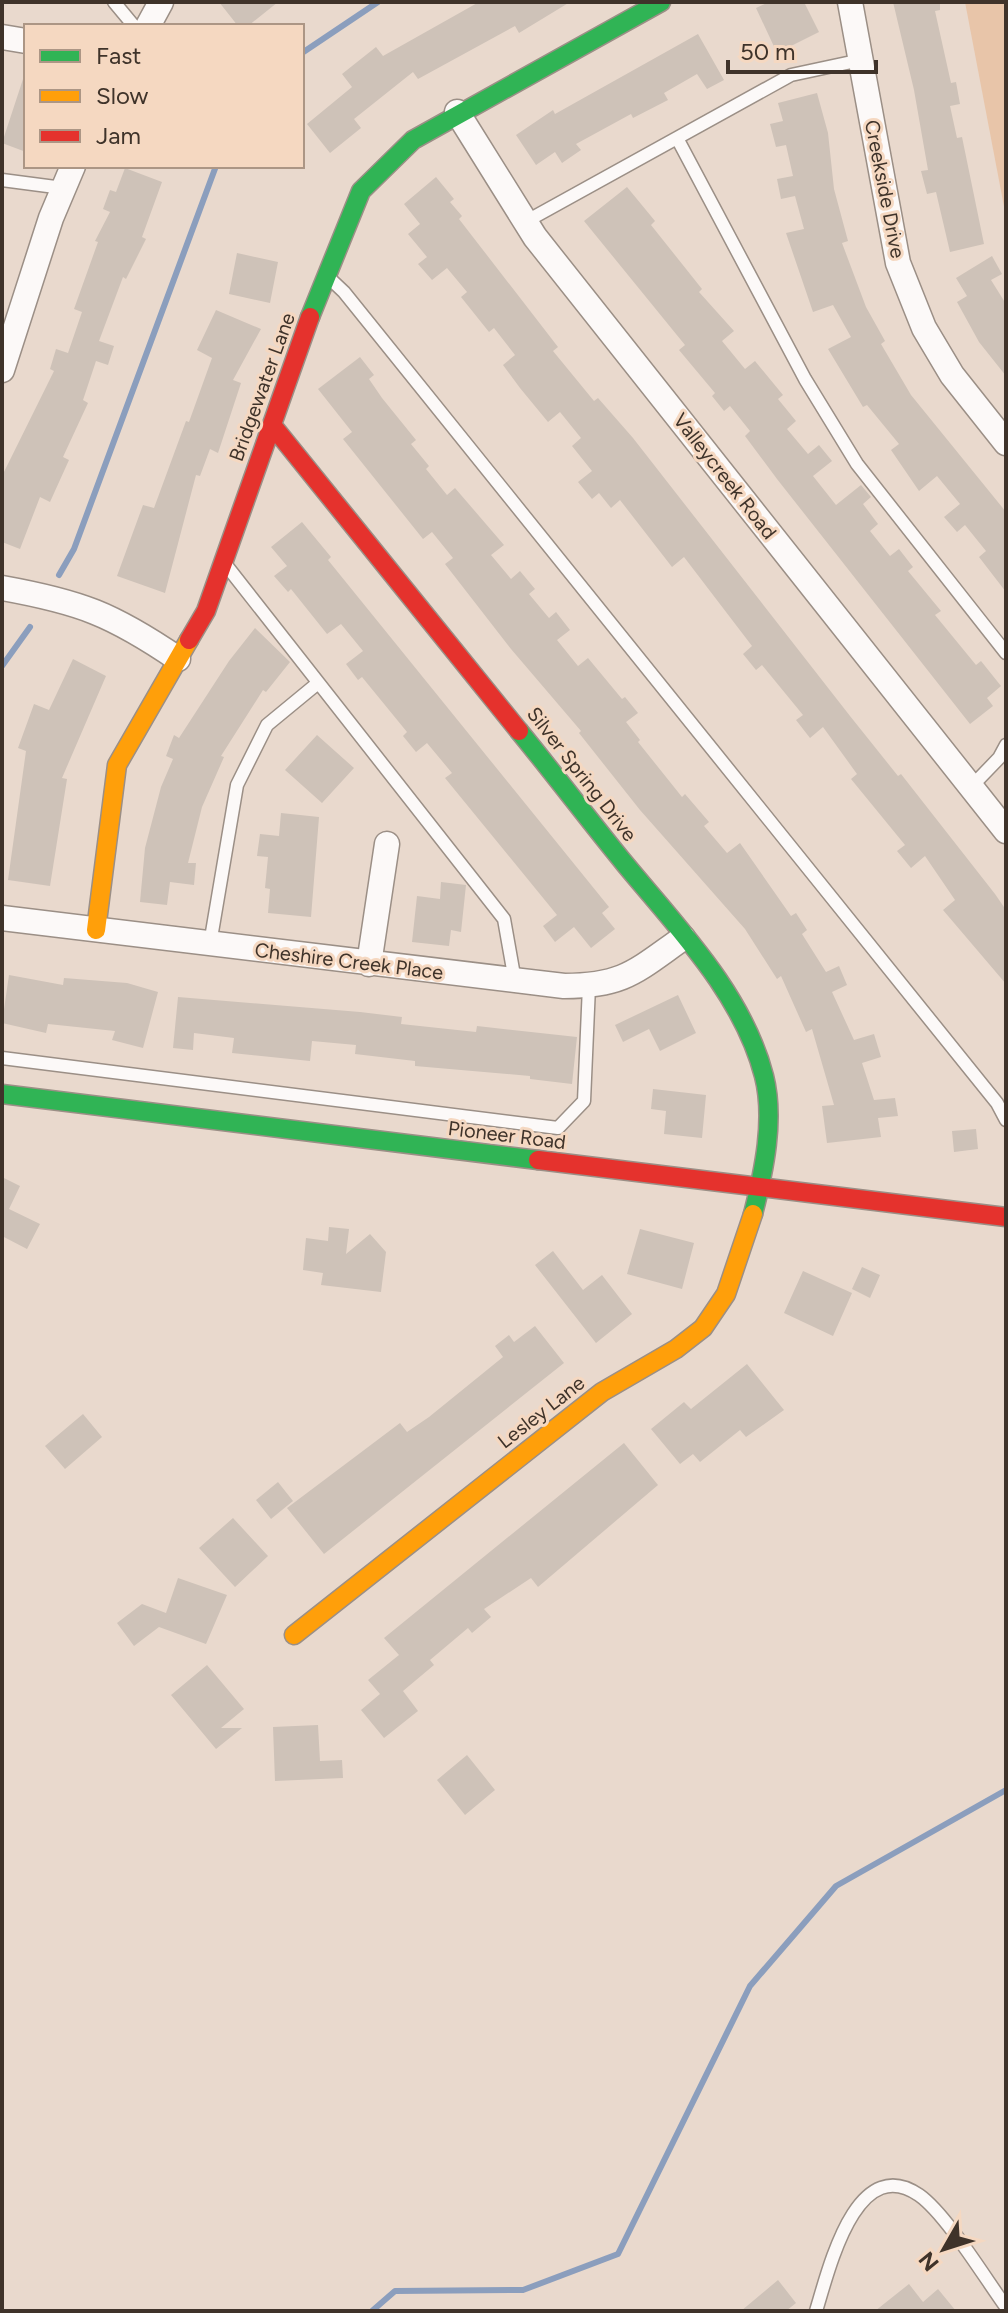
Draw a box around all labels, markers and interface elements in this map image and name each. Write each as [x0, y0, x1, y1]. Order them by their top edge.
legend [24, 24, 304, 168]
scale bar [728, 24, 876, 74]
text: 50 m [740, 37, 796, 66]
text: Fast [96, 41, 141, 70]
text: Slow [96, 81, 149, 110]
street label: Creekside Drive [860, 118, 910, 260]
text: Jam [96, 121, 141, 150]
street label: Bridgewater Lane [224, 309, 300, 464]
street label: Valleycreek Road [668, 408, 782, 544]
street label: Silver Spring Drive [522, 702, 642, 846]
street label: Cheshire Creek Place [253, 938, 445, 984]
street label: Pioneer Road [447, 1116, 567, 1154]
street label: Lesley Lane [493, 1371, 589, 1453]
north arrow [904, 2209, 984, 2289]
text: N [913, 2246, 945, 2276]

